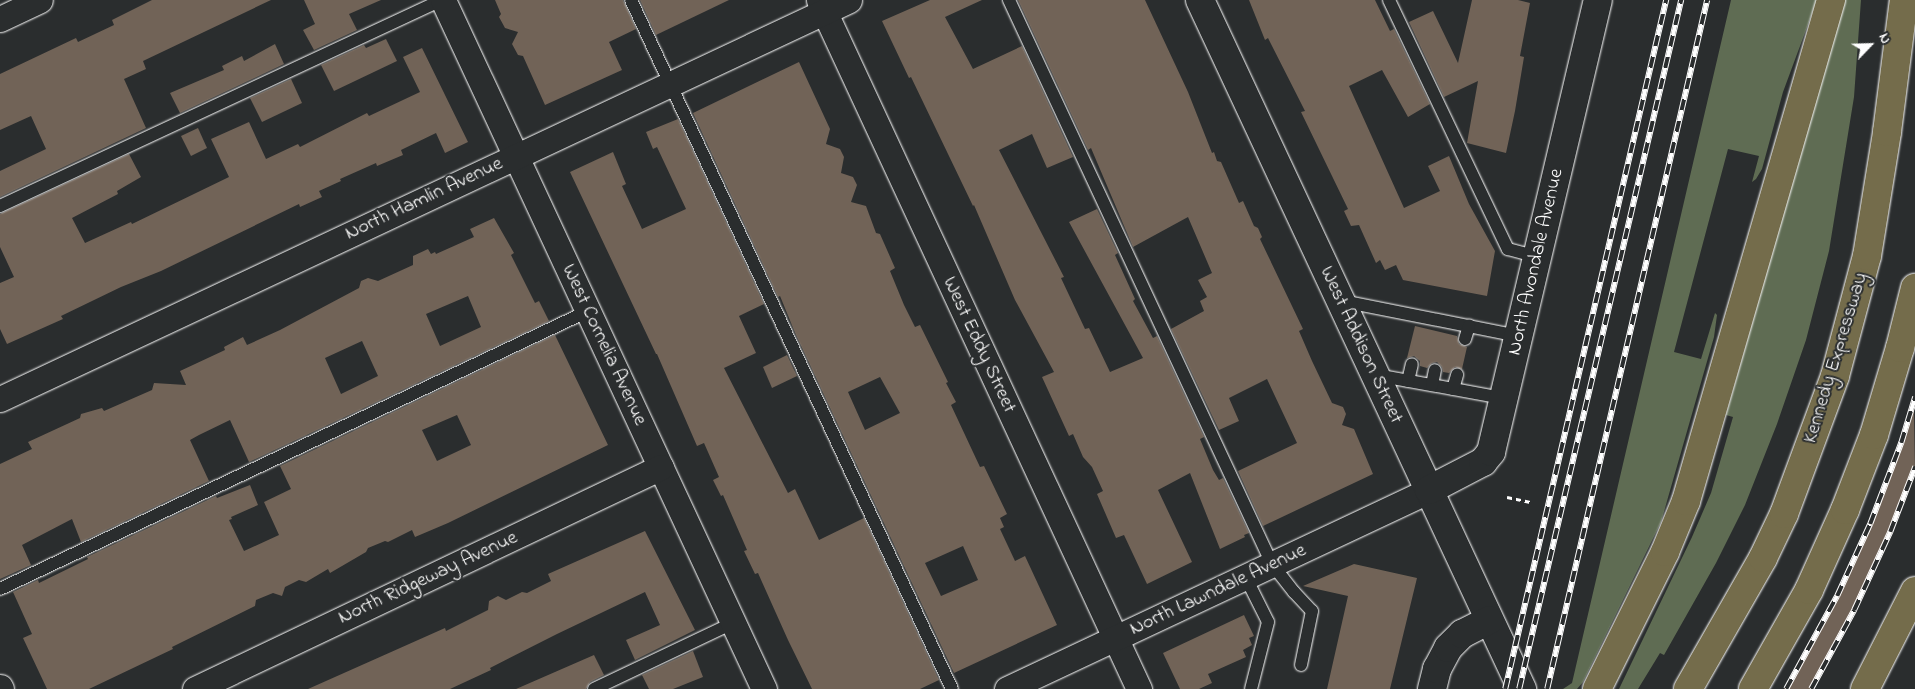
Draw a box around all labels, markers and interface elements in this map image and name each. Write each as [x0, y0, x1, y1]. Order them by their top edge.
north arrow [1845, 20, 1895, 70]
text: N [1873, 30, 1896, 47]
street label: North Hamlin Avenue [341, 152, 507, 246]
street label: North Avondale Avenue [1503, 166, 1569, 358]
street label: West Cornelia Avenue [556, 260, 652, 430]
street label: West Addison Street [1314, 263, 1408, 427]
street label: Kennedy Expressway [1799, 270, 1873, 446]
street label: West Eddy Street [937, 273, 1021, 417]
street label: North Ridgeway Avenue [335, 526, 521, 630]
street label: North Lawndale Avenue [1126, 539, 1310, 641]

